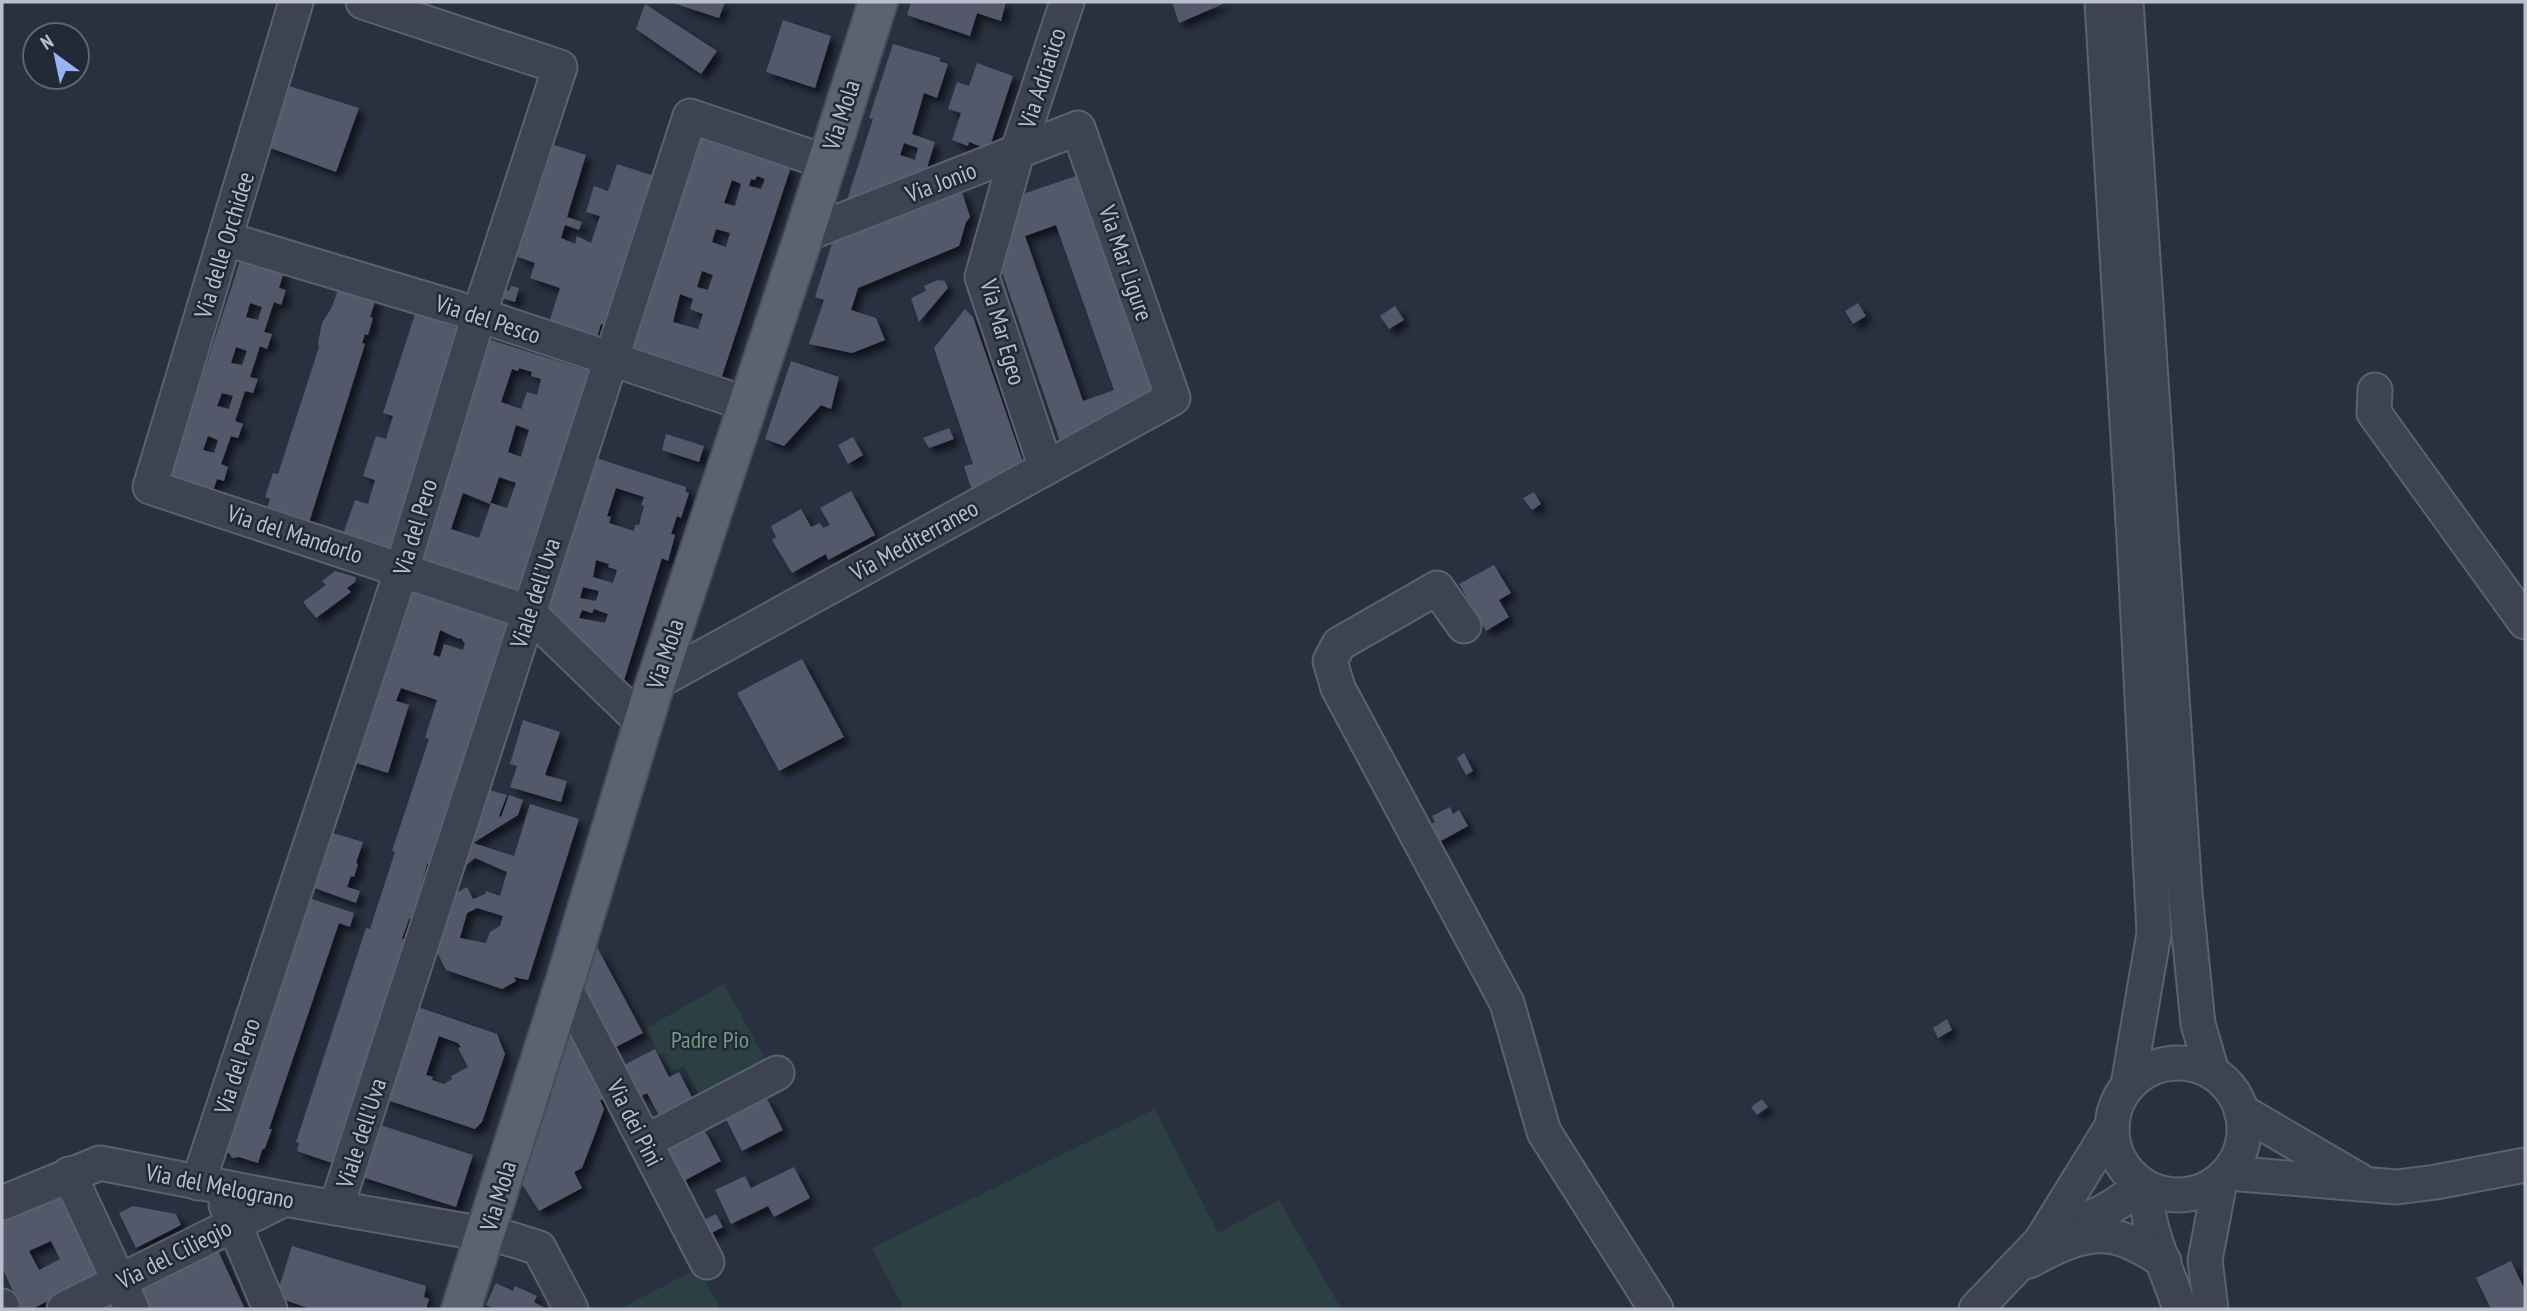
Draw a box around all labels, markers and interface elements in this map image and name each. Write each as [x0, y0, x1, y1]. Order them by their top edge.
north arrow [21, 21, 91, 91]
street label: Via Adriatico [1011, 24, 1073, 133]
text: N [36, 29, 58, 55]
street label: Via Mola [815, 76, 867, 155]
street label: Via Jonio [900, 154, 981, 210]
street label: Via delle Orchidee [187, 168, 261, 323]
street label: Via Mar Ligure [1091, 200, 1160, 325]
street label: Via Mar Egeo [973, 275, 1033, 388]
street label: Via del Pesco [431, 287, 544, 351]
street label: Via del Pero [385, 475, 444, 580]
street label: Via Mediterraneo [844, 492, 983, 588]
street label: Via del Mandorlo [222, 497, 367, 570]
street label: Viale dell'Uva [502, 534, 567, 653]
street label: Via Mola [639, 615, 691, 694]
street label: Via del Pero [207, 1014, 267, 1119]
park label: Padre Pio [671, 1024, 749, 1055]
street label: Via dei Pini [600, 1073, 670, 1172]
street label: Viale dell'Uva [328, 1074, 393, 1193]
street label: Via del Melograno [142, 1156, 297, 1216]
street label: Via Mola [472, 1157, 523, 1236]
street label: Via del Ciliegio [111, 1212, 237, 1297]

